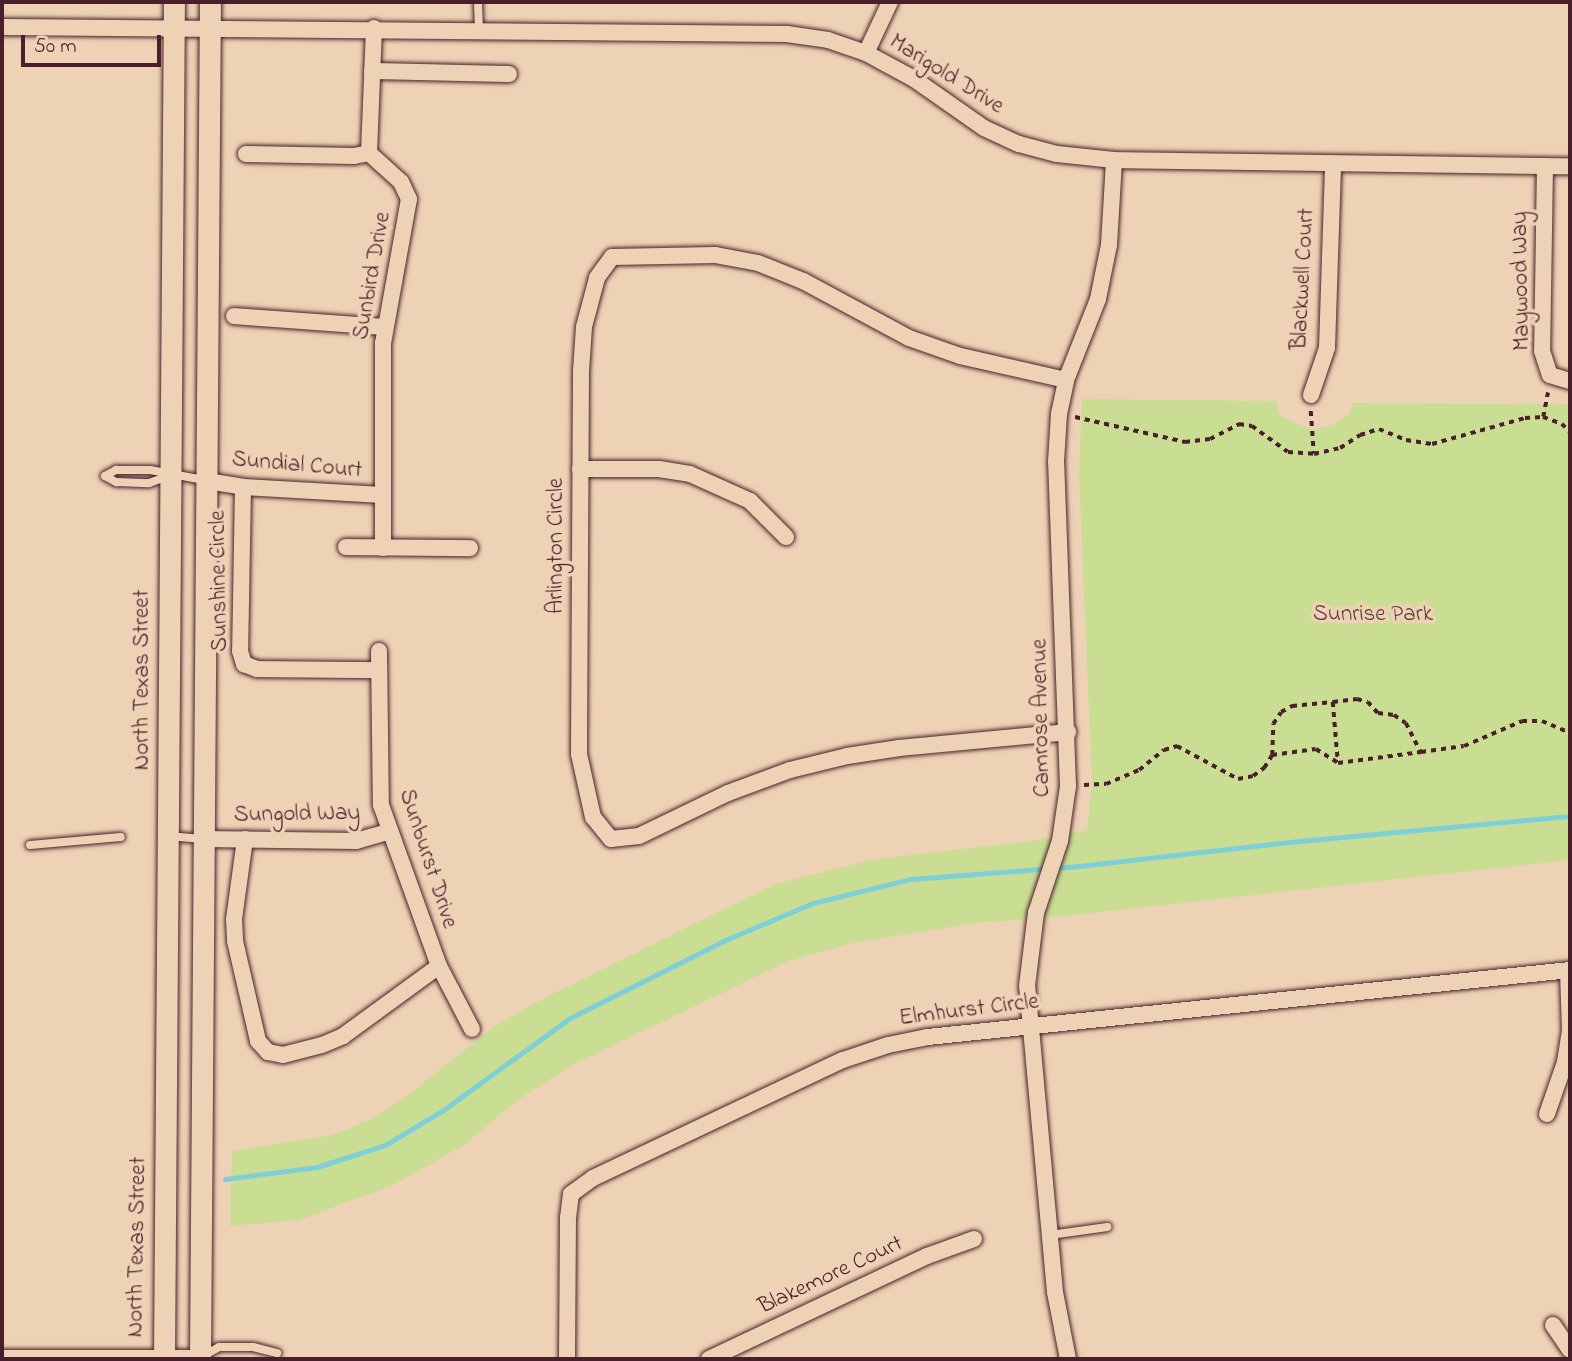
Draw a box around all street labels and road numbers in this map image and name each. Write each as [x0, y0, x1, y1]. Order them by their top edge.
street label: Marigold Drive [884, 29, 1008, 121]
street label: Blackwell Court [1287, 207, 1321, 351]
street label: Sunbird Drive [348, 210, 398, 342]
street label: Maywood Way [1507, 211, 1537, 351]
street label: Sundial Court [231, 447, 363, 485]
street label: Arlington Circle [543, 478, 571, 614]
street label: Sunshine Circle [205, 510, 235, 652]
street label: North Texas Street [129, 590, 157, 770]
street label: Camrose Avenue [1027, 639, 1057, 797]
street label: Sunburst Drive [392, 786, 462, 932]
street label: Sungold Way [234, 800, 360, 830]
street label: Elmhurst Circle [898, 989, 1040, 1033]
street label: North Texas Street [123, 1156, 153, 1338]
street label: Blakemore Court [754, 1230, 908, 1322]

